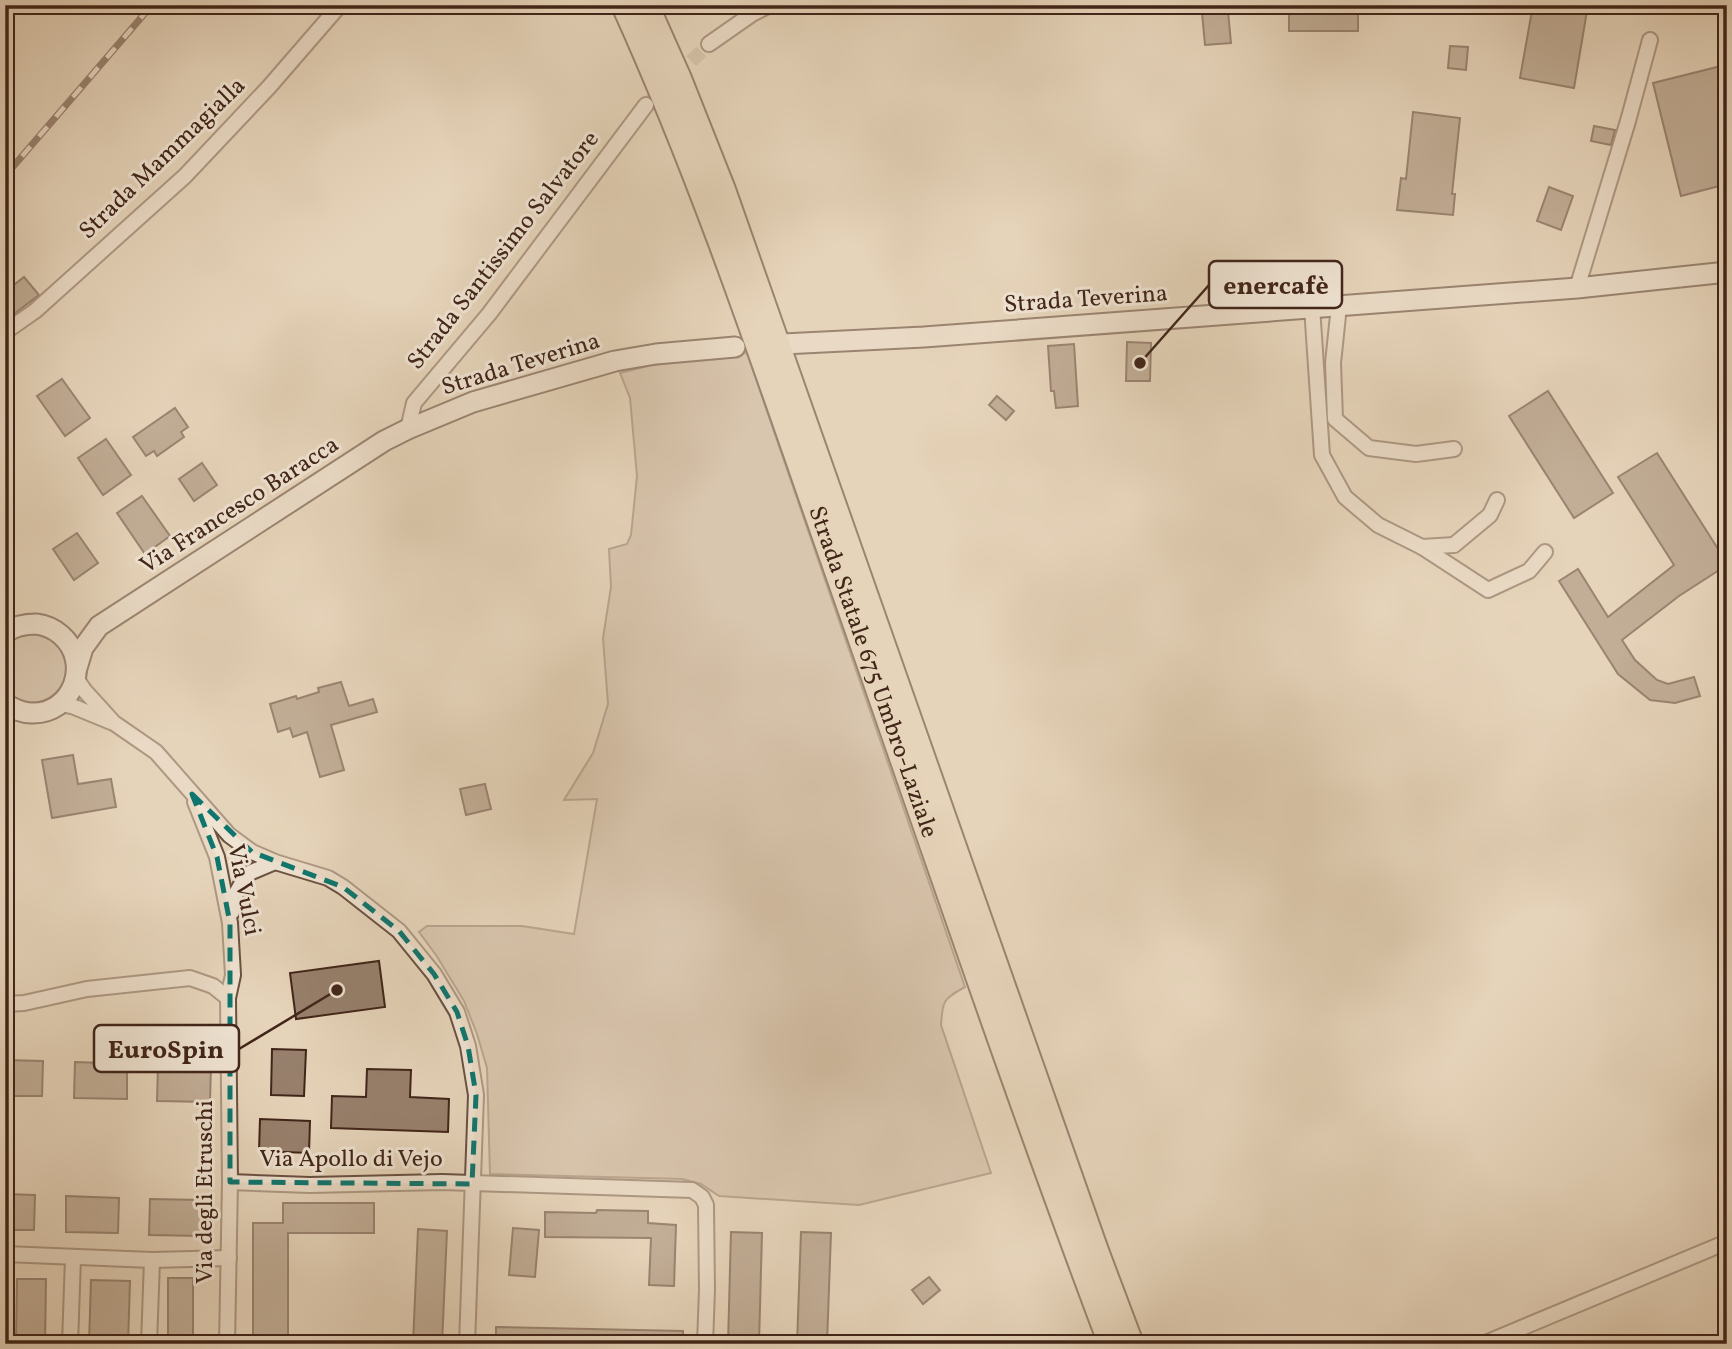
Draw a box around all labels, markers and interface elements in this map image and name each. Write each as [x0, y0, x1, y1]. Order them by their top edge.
street label: Strada Mammagialla [72, 70, 254, 248]
street label: Strada Santissimo Salvatore [400, 124, 608, 378]
callout: enercafè [1209, 261, 1342, 308]
text: enercafè [1223, 269, 1329, 305]
street label: Strada Teverina [1003, 277, 1169, 323]
street label: Strada Teverina [438, 325, 604, 405]
street label: Via Francesco Baracca [134, 429, 346, 583]
street label: Strada Statale 675 Umbro-Laziale [799, 502, 946, 843]
street label: Via Vulci [217, 841, 269, 939]
callout: EuroSpin [94, 1025, 239, 1072]
text: EuroSpin [108, 1033, 224, 1069]
street label: Via degli Etruschi [189, 1100, 223, 1284]
street label: Via Apollo di Vejo [259, 1143, 443, 1177]

